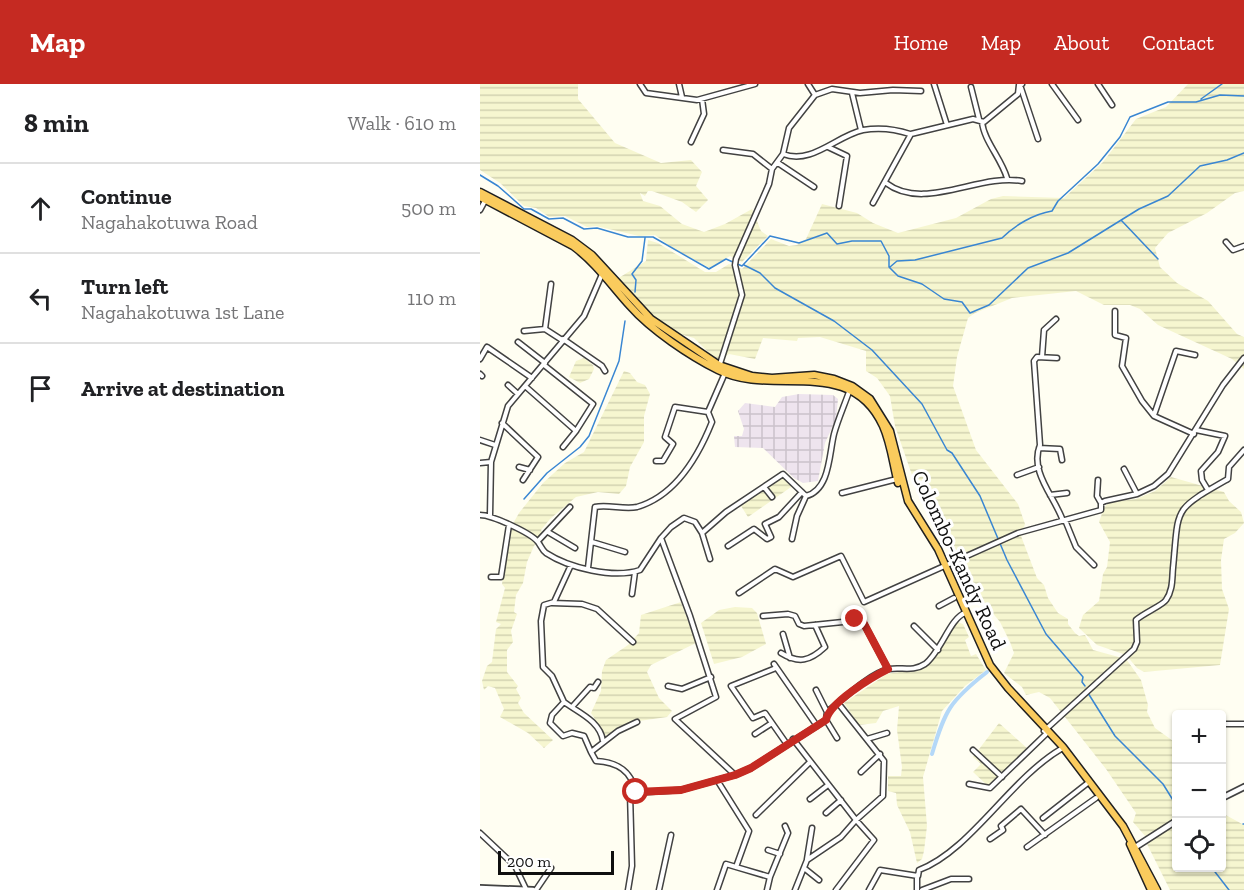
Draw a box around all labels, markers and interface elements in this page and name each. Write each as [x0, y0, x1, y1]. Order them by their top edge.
text: Map [30, 26, 85, 59]
text: Home [894, 30, 948, 55]
text: Map [981, 30, 1021, 55]
text: About [1054, 30, 1109, 55]
text: Contact [1142, 30, 1214, 55]
text: 8 min [24, 107, 89, 139]
text: Walk · 610 m [348, 111, 456, 135]
text: Continue [81, 183, 172, 210]
icon: ahead [24, 192, 57, 225]
text: 500 m [401, 196, 456, 220]
text: Nagahakotuwa Road [81, 210, 258, 234]
text: Turn left [81, 273, 168, 300]
icon: left [24, 282, 57, 315]
text: 110 m [407, 286, 456, 310]
text: Nagahakotuwa 1st Lane [81, 300, 285, 324]
icon: arrive [24, 372, 57, 405]
text: Arrive at destination [81, 375, 284, 402]
street label: Colombo-Kandy Road [907, 466, 1012, 654]
route end [841, 605, 867, 631]
map controls [1172, 710, 1226, 872]
button: + [1172, 710, 1226, 764]
button: − [1172, 764, 1226, 818]
route start [622, 778, 648, 804]
button: locate [1172, 818, 1226, 872]
scale bar [498, 848, 614, 876]
text: 200 m [507, 852, 551, 871]

